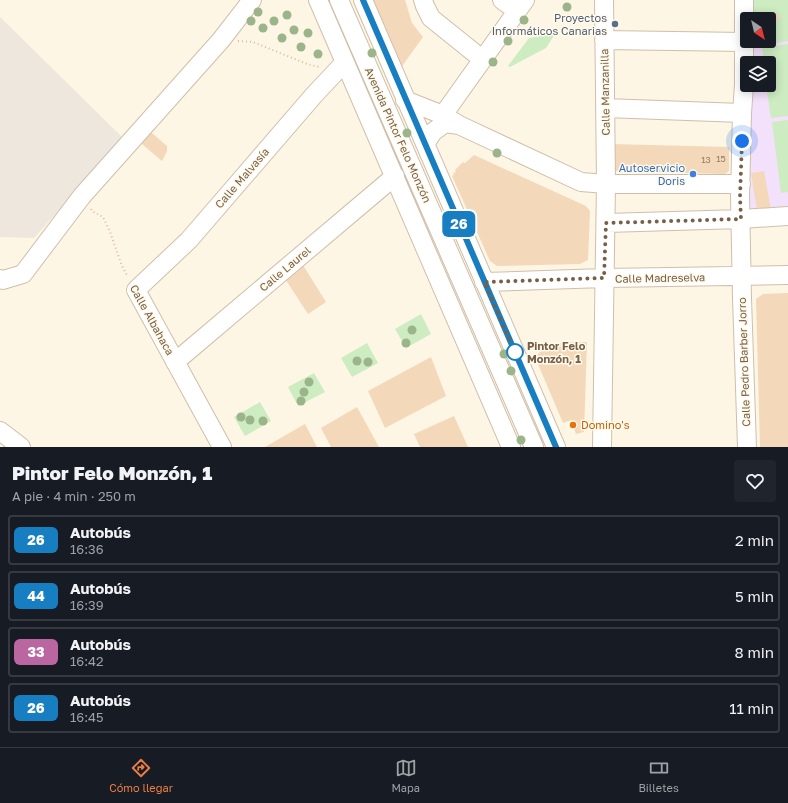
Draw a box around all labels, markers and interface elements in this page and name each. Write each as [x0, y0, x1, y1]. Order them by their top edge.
place label: Proyectos Informáticos Canarias [492, 11, 607, 37]
north arrow [740, 12, 776, 48]
map controls [740, 12, 776, 92]
marker: Proyectos Informáticos Canarias [610, 19, 620, 29]
street label: Calle Manzanilla [597, 48, 612, 136]
button: layers [740, 56, 776, 92]
street label: Avenida Pintor Felo Monzón [363, 65, 434, 204]
your location [732, 131, 752, 151]
street label: Calle Malvasía [212, 145, 271, 211]
house number: 15 [716, 153, 726, 164]
house number: 13 [701, 154, 711, 165]
place label: Autoservicio Doris [619, 161, 685, 187]
marker: Autoservicio Doris [688, 169, 698, 179]
line badge: 26 [441, 211, 477, 237]
text: 26 [450, 215, 468, 232]
street label: Calle Laurel [256, 243, 313, 294]
street label: Calle Madreselva [615, 270, 705, 285]
street label: Calle Albahaca [128, 282, 177, 357]
street label: Calle Pedro Barber Jorro [735, 297, 752, 427]
place label: Pintor Felo Monzón, 1 [527, 339, 586, 365]
marker: Pintor Felo Monzón, 1 [506, 343, 524, 361]
place label: Domino's [581, 418, 630, 431]
marker: Domino's [568, 420, 578, 430]
button: heart [734, 460, 776, 502]
text: Pintor Felo Monzón, 1 [12, 461, 212, 484]
text: A pie · 4 min · 250 m [12, 488, 136, 504]
text: Autobús [70, 523, 131, 541]
text: 26 [27, 531, 45, 548]
text: 2 min [735, 531, 774, 549]
text: 16:36 [70, 541, 104, 557]
text: Autobús [70, 579, 131, 597]
text: 44 [27, 587, 45, 604]
text: 5 min [735, 587, 774, 605]
text: 16:39 [70, 597, 104, 613]
text: Autobús [70, 635, 131, 653]
text: 33 [27, 643, 45, 660]
text: 8 min [735, 643, 774, 661]
text: 16:42 [70, 653, 104, 669]
text: Autobús [70, 691, 131, 709]
text: 26 [27, 699, 45, 716]
text: 11 min [729, 699, 774, 717]
text: 16:45 [70, 709, 104, 725]
tab: Cómo llegar [109, 757, 173, 794]
tab: Mapa [391, 757, 420, 794]
tab: Billetes [639, 757, 679, 794]

